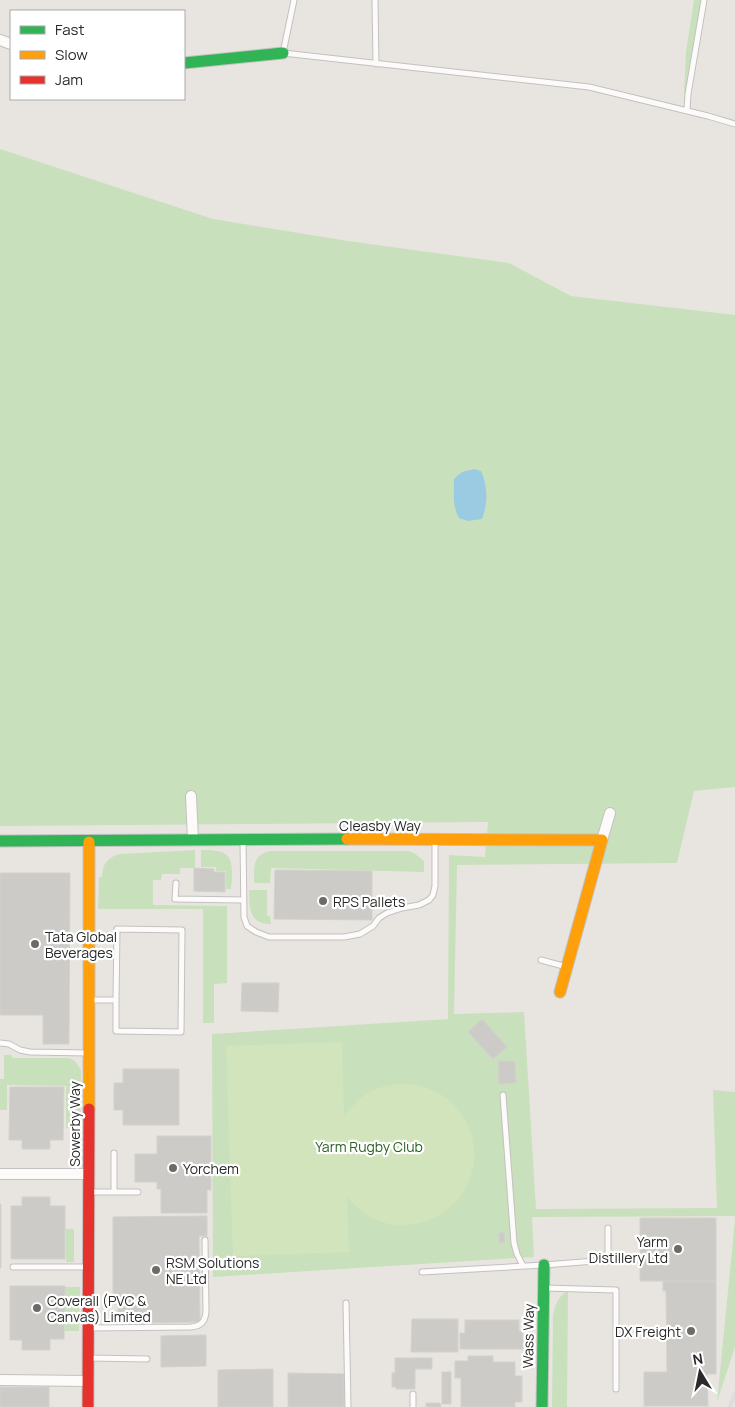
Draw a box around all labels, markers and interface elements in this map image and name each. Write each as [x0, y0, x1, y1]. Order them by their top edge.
legend [10, 10, 185, 100]
text: Fast [55, 19, 84, 40]
text: Slow [55, 44, 88, 65]
text: Jam [55, 69, 83, 90]
street label: Cleasby Way [339, 816, 421, 835]
place label: RPS Pallets [333, 892, 405, 911]
marker: RPS Pallets [317, 895, 329, 907]
place label: Tata Global Beverages [45, 927, 117, 962]
marker: Tata Global Beverages [29, 938, 41, 950]
street label: Sowerby Way [65, 1081, 84, 1167]
park label: Yarm Rugby Club [315, 1137, 423, 1156]
place label: Yorchem [183, 1159, 239, 1178]
marker: Yorchem [167, 1162, 179, 1174]
place label: Yarm Distillery Ltd [589, 1232, 668, 1267]
marker: Yarm Distillery Ltd [672, 1243, 684, 1255]
place label: RSM Solutions NE Ltd [166, 1253, 259, 1288]
marker: RSM Solutions NE Ltd [150, 1264, 162, 1276]
place label: Coverall (PVC & Canvas) Limited [47, 1291, 151, 1326]
marker: Coverall (PVC & Canvas) Limited [31, 1302, 43, 1314]
street label: Wass Way [518, 1303, 538, 1369]
place label: DX Freight [615, 1322, 681, 1341]
marker: DX Freight [685, 1325, 697, 1337]
north arrow [675, 1347, 725, 1397]
text: N [691, 1348, 704, 1369]

